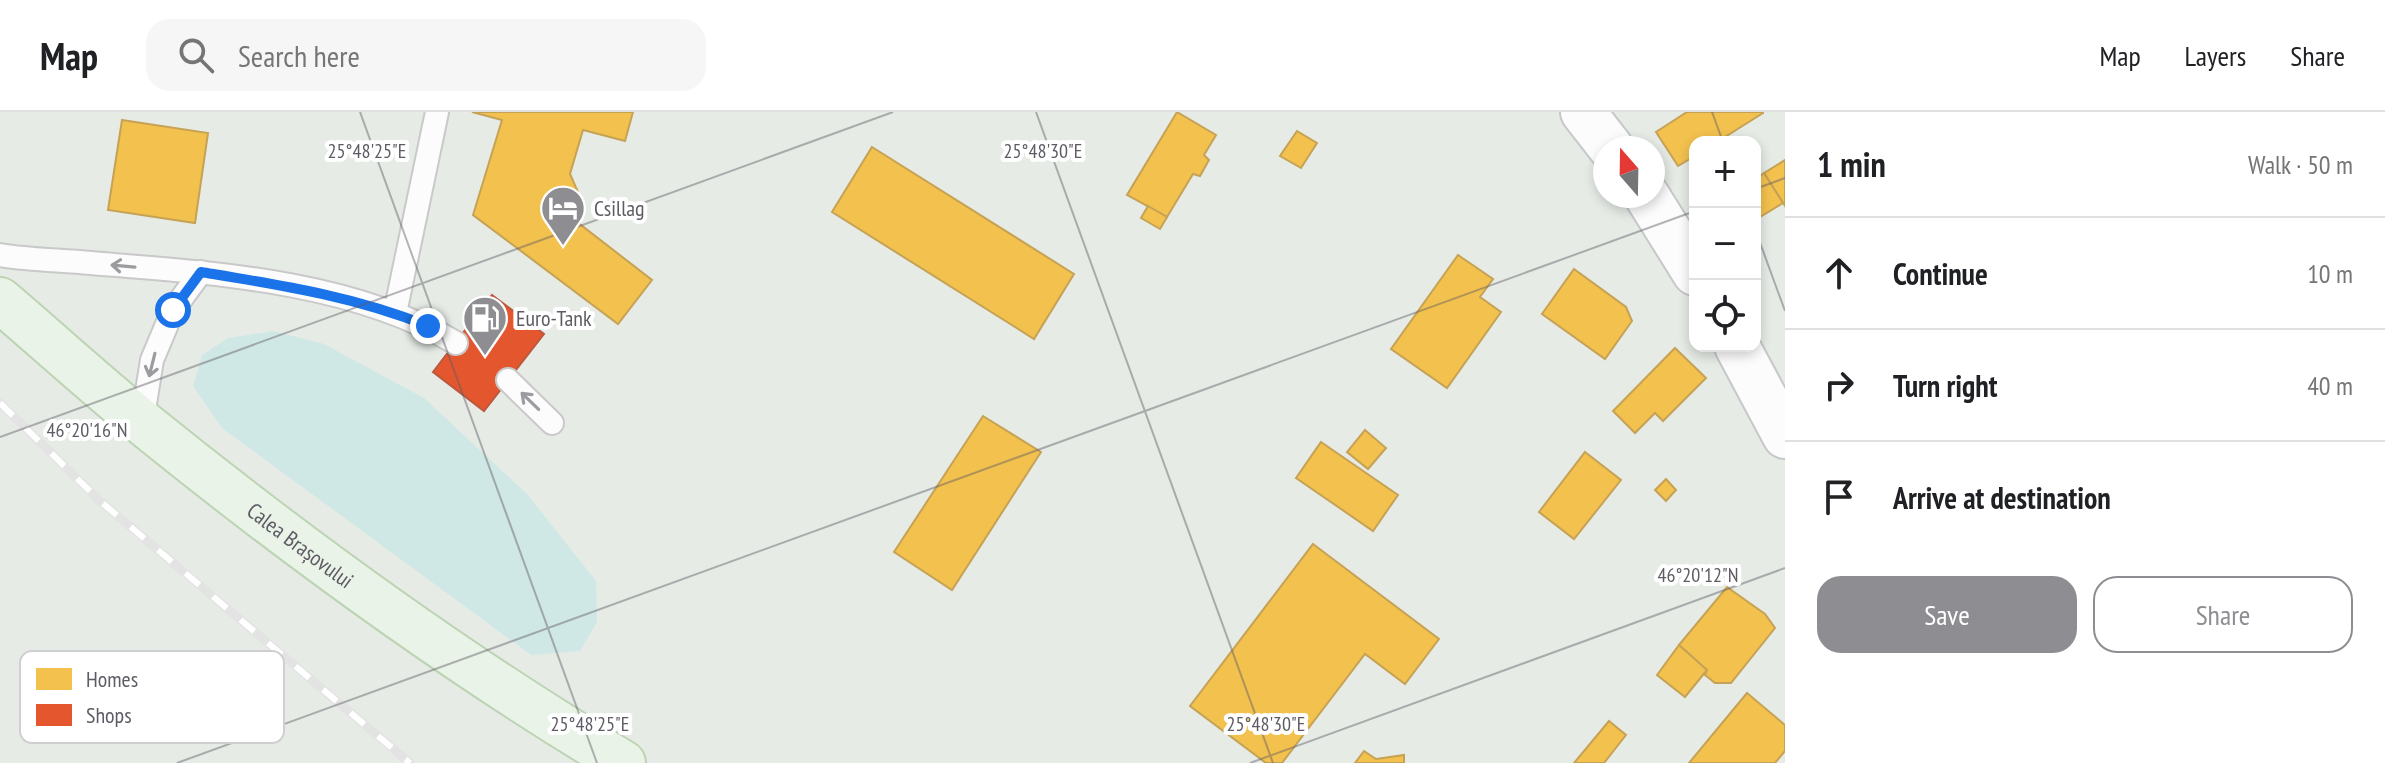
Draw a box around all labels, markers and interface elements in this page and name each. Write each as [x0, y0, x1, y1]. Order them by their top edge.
search box [146, 19, 706, 91]
text: Map [40, 31, 98, 80]
icon: search [174, 33, 218, 77]
text: Search here [238, 36, 360, 75]
text: Map [2099, 37, 2141, 74]
text: Layers [2185, 37, 2246, 74]
text: Share [2290, 37, 2345, 74]
north arrow [1593, 136, 1665, 208]
map controls [1689, 136, 1761, 352]
button: + [1689, 136, 1761, 208]
text: 25°48'25"E [328, 138, 406, 164]
text: 25°48'30"E [1004, 138, 1082, 164]
text: 1 min [1817, 142, 1886, 186]
text: Walk · 50 m [2248, 148, 2353, 181]
hotel icon: Csillag [539, 184, 587, 247]
place label: Csillag [594, 194, 645, 222]
button: − [1689, 208, 1761, 280]
icon: ahead [1817, 251, 1861, 295]
text: Continue [1893, 254, 1988, 293]
text: 10 m [2307, 257, 2353, 290]
one-way arrow [110, 258, 137, 273]
button: locate [1689, 280, 1761, 352]
route start [155, 292, 191, 328]
fuel station icon: Euro-Tank [461, 294, 509, 357]
place label: Euro-Tank [516, 304, 592, 332]
route end [410, 308, 446, 344]
one-way arrow [144, 352, 159, 378]
icon: right [1817, 363, 1861, 407]
text: Turn right [1893, 366, 1997, 405]
text: 40 m [2307, 369, 2353, 402]
one-way arrow [521, 392, 540, 411]
text: 46°20'16"N [47, 417, 127, 443]
icon: arrive [1817, 475, 1861, 519]
text: Arrive at destination [1893, 478, 2111, 517]
street label: Calea Brașovului [242, 496, 359, 594]
text: 46°20'12"N [1658, 562, 1738, 588]
button: Save [1817, 576, 2077, 653]
button: Share [2093, 576, 2353, 653]
legend [20, 651, 284, 743]
text: Homes [86, 665, 138, 693]
text: Shops [86, 701, 132, 729]
text: 25°48'25"E [551, 711, 629, 737]
text: 25°48'30"E [1227, 711, 1305, 737]

